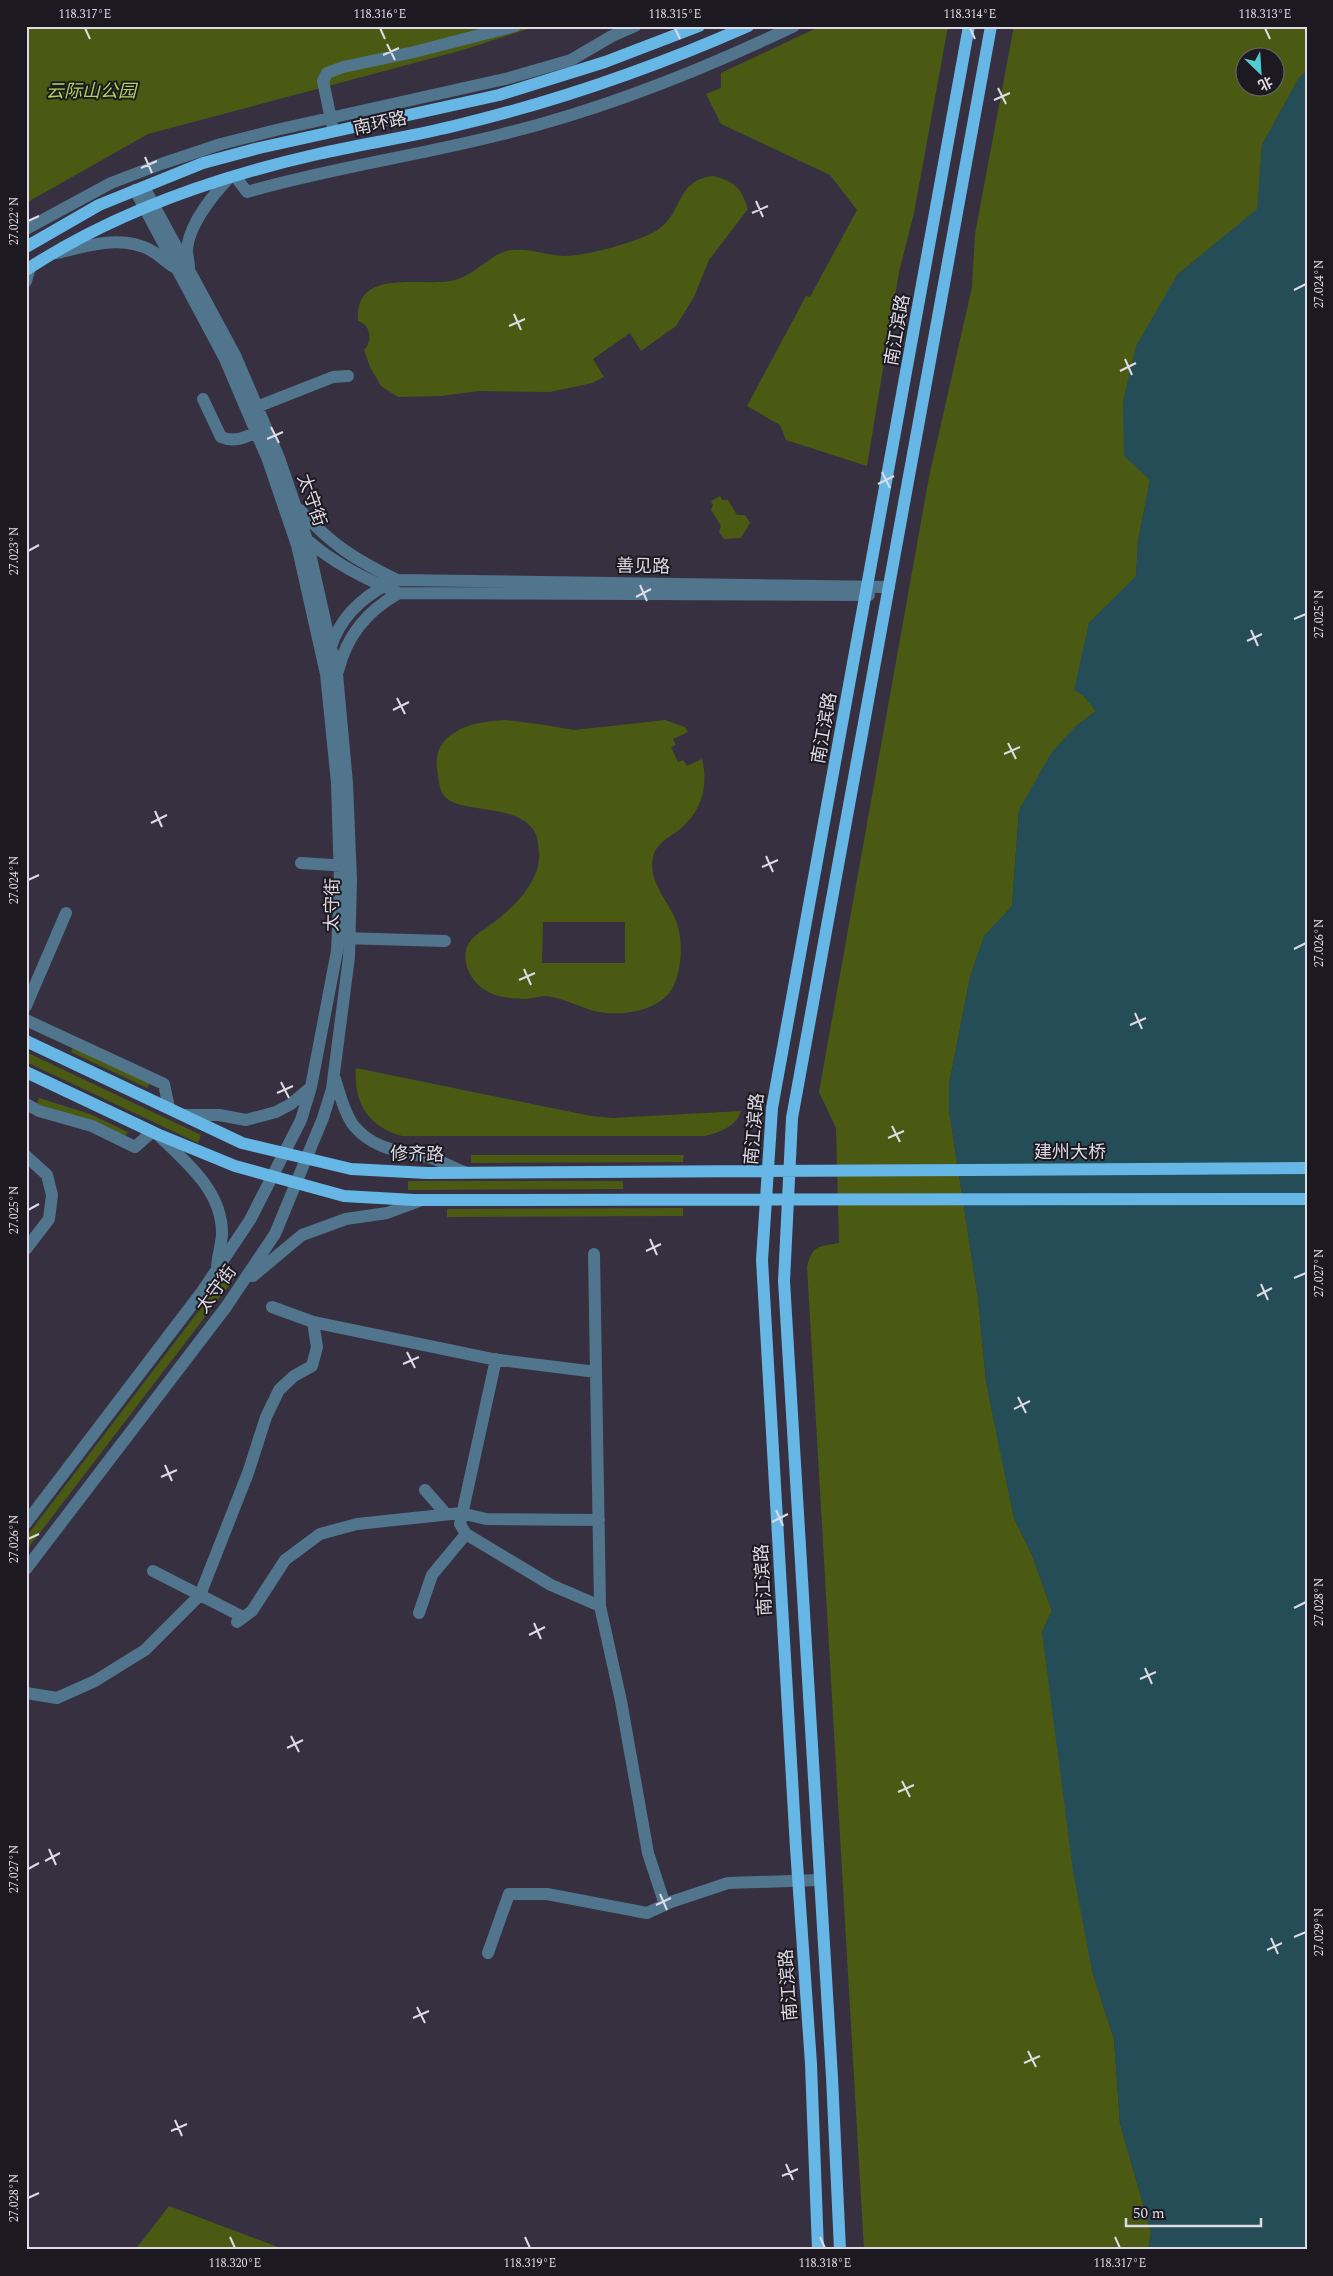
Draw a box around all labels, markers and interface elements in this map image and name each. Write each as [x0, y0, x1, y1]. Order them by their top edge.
text: 118.317°E [59, 5, 111, 24]
text: 118.316°E [354, 5, 406, 24]
text: 118.315°E [649, 5, 701, 24]
text: 118.314°E [944, 5, 996, 24]
text: 118.313°E [1239, 5, 1291, 24]
north arrow [1236, 48, 1286, 98]
text: 北 [1255, 71, 1276, 96]
park label: 云际山公园 [46, 78, 139, 105]
street label: 南环路 [351, 105, 409, 142]
text: 27.022°N [5, 197, 24, 245]
text: 27.024°N [1310, 260, 1329, 308]
street label: 南江滨路 [878, 292, 917, 368]
street label: 太守街 [290, 470, 333, 530]
text: 27.023°N [5, 527, 24, 575]
street label: 善见路 [616, 553, 670, 580]
text: 27.025°N [1310, 590, 1329, 638]
street label: 南江滨路 [805, 690, 844, 766]
text: 27.024°N [5, 856, 24, 904]
street label: 太守街 [319, 878, 346, 932]
text: 27.026°N [1310, 919, 1329, 967]
street label: 南江滨路 [738, 1092, 771, 1166]
street label: 建州大桥 [1034, 1139, 1106, 1166]
street label: 修齐路 [390, 1141, 444, 1168]
text: 27.025°N [5, 1186, 24, 1234]
text: 27.027°N [1310, 1249, 1329, 1297]
street label: 太守街 [190, 1260, 243, 1319]
text: 27.026°N [5, 1515, 24, 1563]
street label: 南江滨路 [748, 1543, 779, 1617]
text: 27.028°N [1310, 1578, 1329, 1626]
text: 27.027°N [5, 1845, 24, 1893]
text: 27.029°N [1310, 1908, 1329, 1956]
street label: 南江滨路 [773, 1948, 804, 2022]
text: 27.028°N [5, 2174, 24, 2222]
scale bar [1126, 2196, 1260, 2228]
text: 50 m [1133, 2202, 1165, 2225]
text: 118.320°E [209, 2254, 261, 2273]
text: 118.319°E [504, 2254, 556, 2273]
text: 118.318°E [799, 2254, 851, 2273]
text: 118.317°E [1094, 2254, 1146, 2273]

